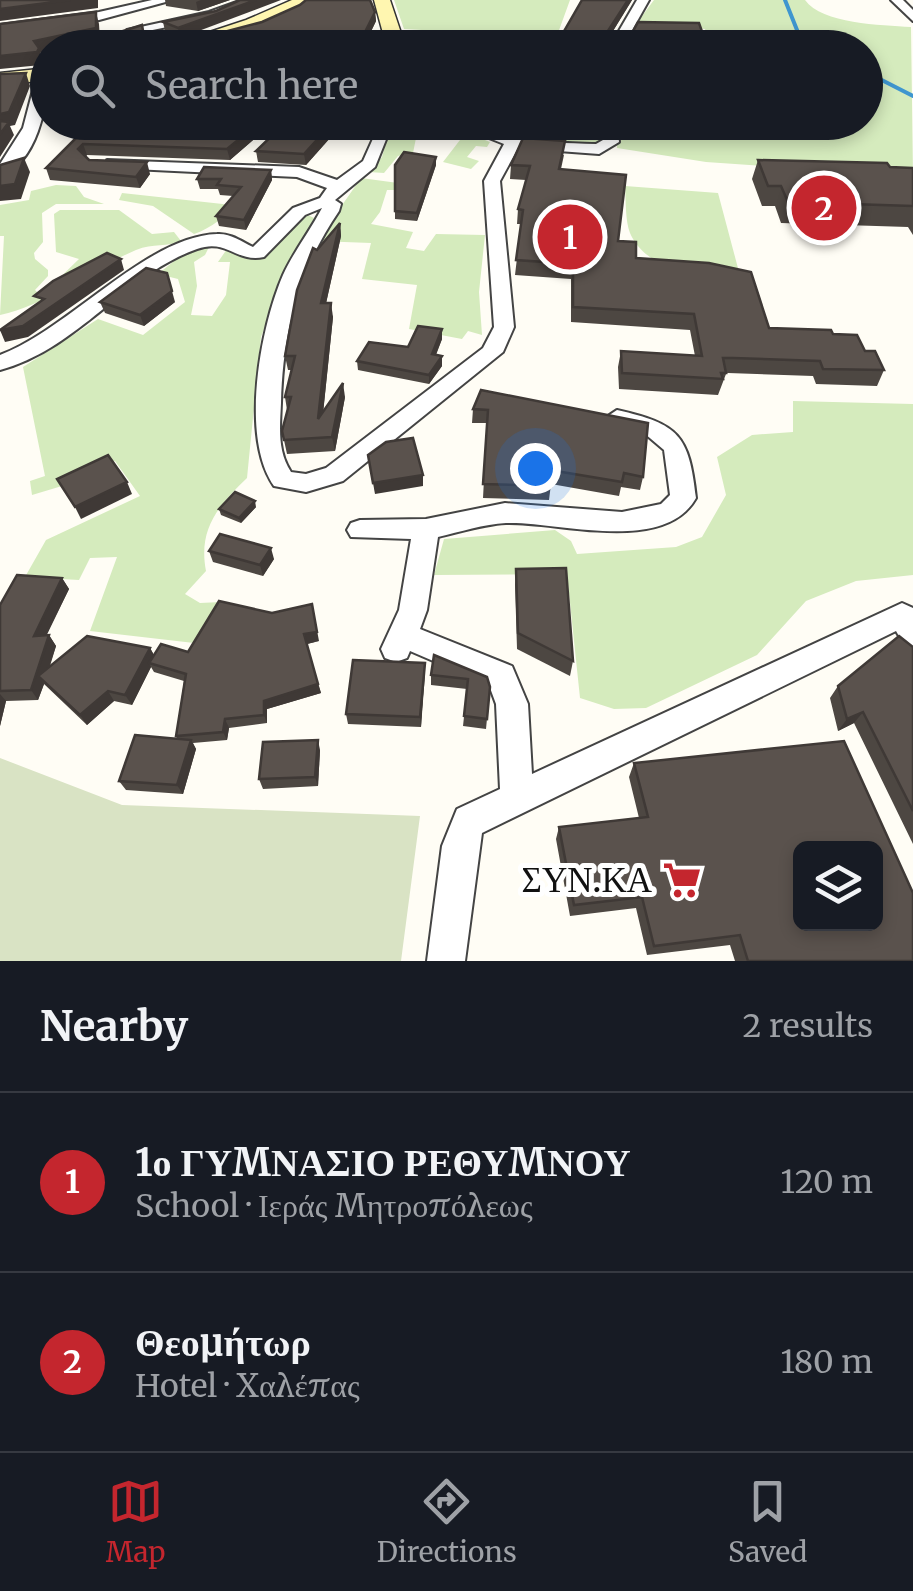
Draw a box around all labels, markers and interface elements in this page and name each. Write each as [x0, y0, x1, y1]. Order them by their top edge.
search box [30, 30, 883, 140]
icon: search [65, 58, 120, 113]
text: Search here [145, 62, 358, 109]
pin: 2 [792, 170, 856, 246]
pin: 1 [538, 200, 602, 274]
your location [510, 443, 561, 494]
map controls [793, 841, 883, 931]
button: layers [793, 841, 883, 931]
place label: ΣΥΝ.ΚΑ [522, 858, 653, 902]
supermarket icon: ΣΥΝ.ΚΑ [661, 859, 703, 901]
text: Nearby [40, 1000, 188, 1052]
text: 2 results [742, 1006, 873, 1046]
text: 1ο ΓΥΜΝΑΣΙΟ ΡΕΘΥΜΝΟΥ [135, 1139, 631, 1186]
text: 1 [65, 1162, 80, 1202]
text: 120 m [781, 1162, 873, 1202]
text: School · Ιεράς Μητροπόλεως [135, 1186, 533, 1226]
text: Θεομήτωρ [135, 1319, 311, 1366]
text: 2 [63, 1342, 82, 1382]
text: 180 m [781, 1342, 873, 1382]
text: Hotel · Χαλέπας [135, 1366, 360, 1406]
tab: Map [106, 1474, 165, 1570]
tab: Directions [377, 1474, 517, 1570]
tab: Saved [728, 1474, 807, 1570]

